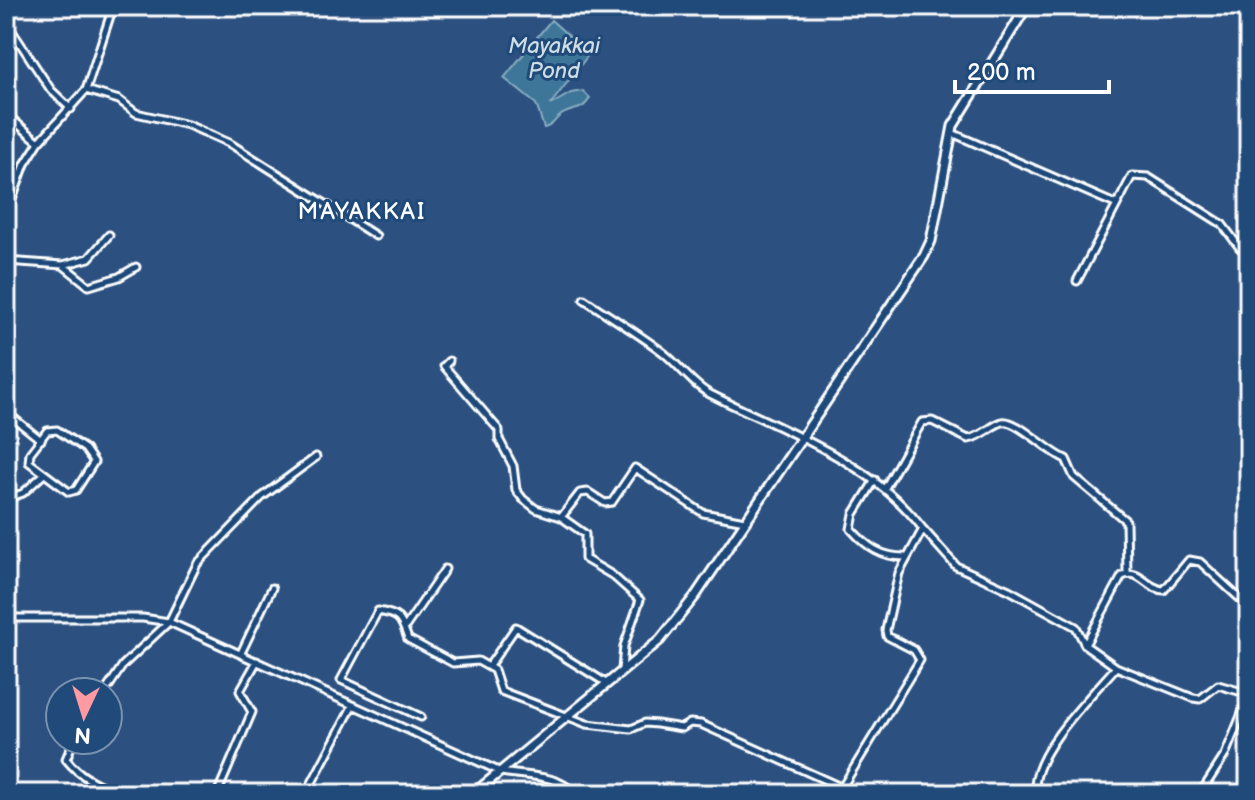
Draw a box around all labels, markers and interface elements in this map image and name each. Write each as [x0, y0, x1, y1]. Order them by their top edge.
water label: Mayakkai Pond [508, 33, 601, 85]
scale bar [955, 44, 1109, 94]
text: 200 m [967, 58, 1036, 87]
district label: MAYAKKAI [298, 197, 426, 226]
north arrow [44, 676, 124, 756]
text: N [74, 720, 92, 748]

